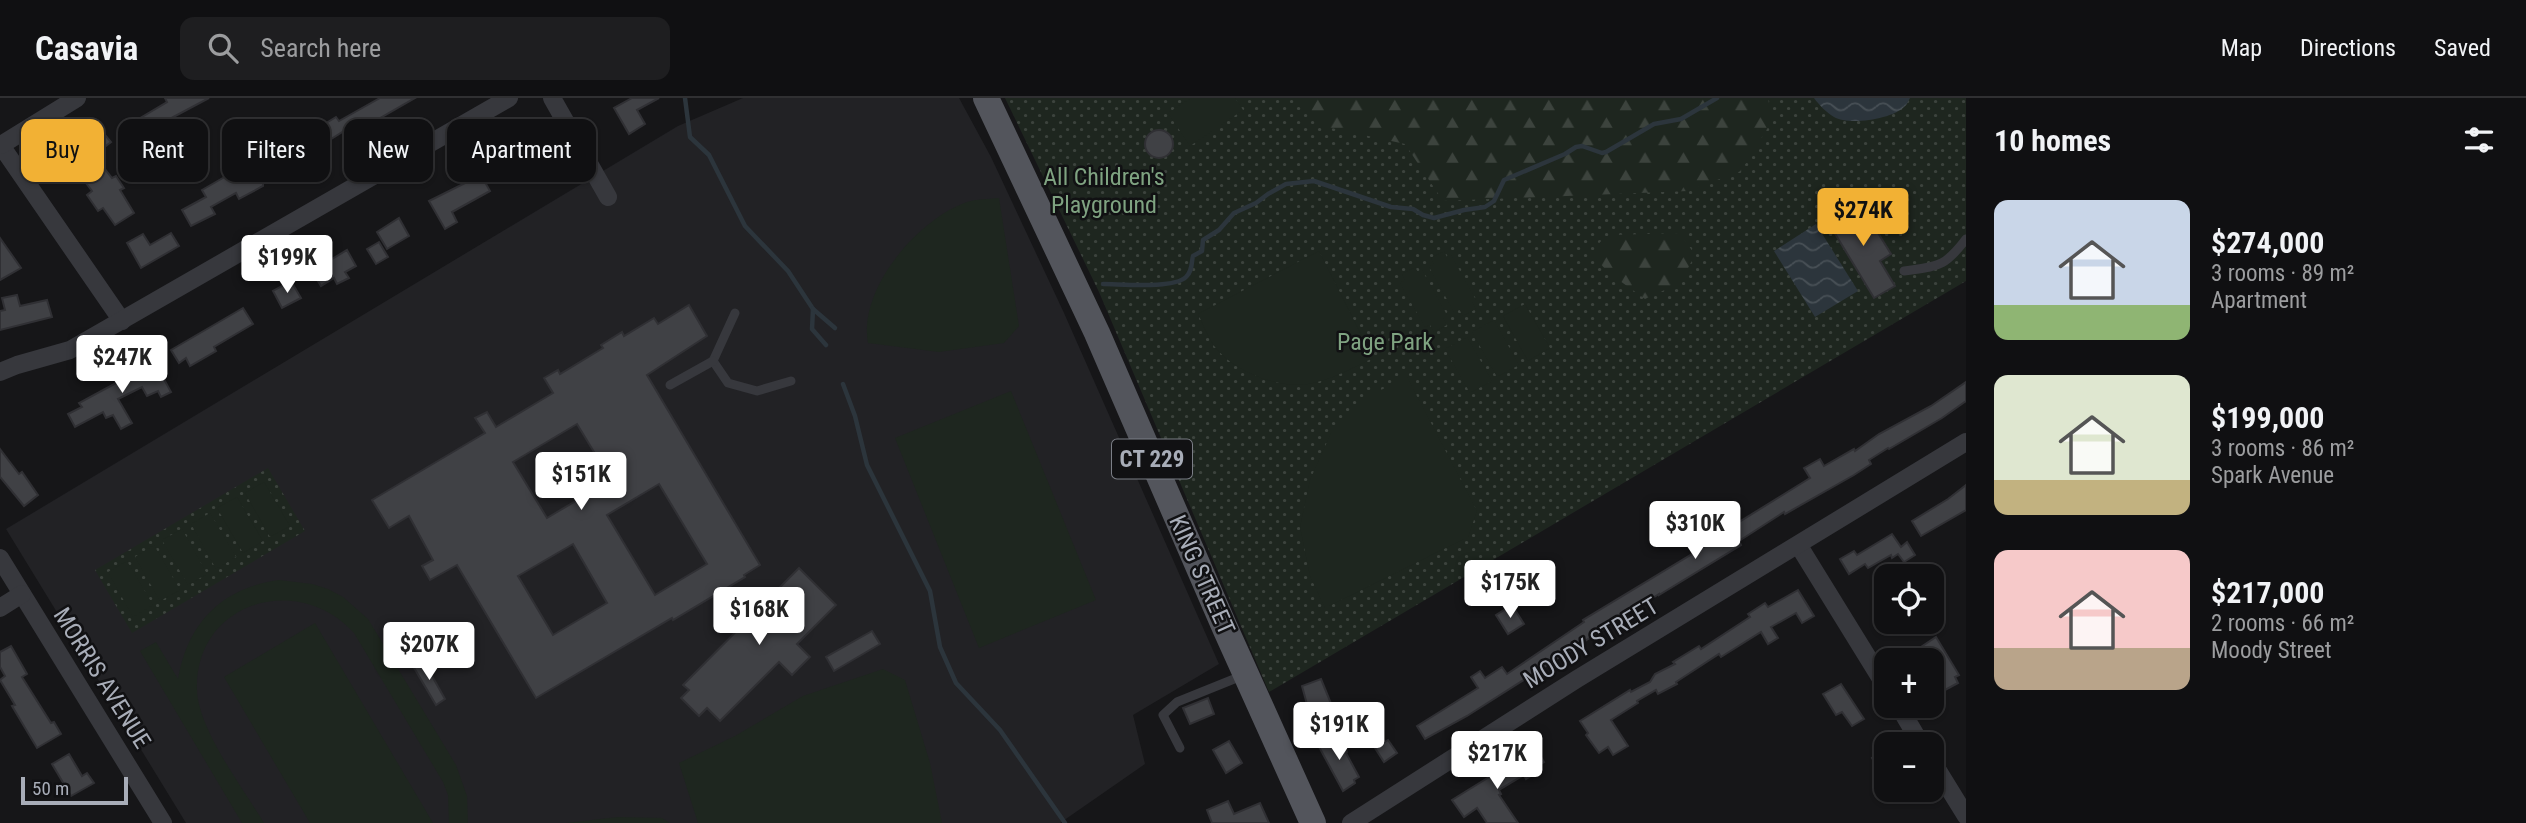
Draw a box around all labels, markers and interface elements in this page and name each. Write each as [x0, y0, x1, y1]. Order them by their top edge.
search box [180, 17, 670, 80]
text: Casavia [35, 29, 138, 68]
icon: search [204, 29, 242, 67]
text: Search here [260, 33, 381, 63]
text: Map [2221, 34, 2262, 62]
text: Directions [2300, 34, 2396, 62]
text: Saved [2434, 34, 2491, 62]
chip: Buy [21, 119, 104, 182]
chip: Rent [118, 119, 208, 182]
chip: Filters [222, 119, 330, 182]
chip: New [344, 119, 433, 182]
chip: Apartment [447, 119, 596, 182]
icon: filters [2460, 121, 2498, 159]
text: 10 homes [1994, 123, 2111, 158]
park label: All Children's Playground [1043, 163, 1165, 219]
pin: $274K [1814, 188, 1912, 248]
text: $274K [1833, 197, 1893, 224]
text: $274,000 [2211, 225, 2324, 260]
icon: home [2050, 228, 2134, 312]
pin: $199K [238, 236, 336, 295]
text: $199K [257, 244, 317, 271]
text: 3 rooms · 89 m² [2211, 260, 2354, 287]
text: Apartment [2211, 287, 2307, 314]
park label: Page Park [1337, 328, 1433, 356]
pin: $247K [73, 336, 171, 395]
text: $247K [92, 344, 152, 371]
text: $199,000 [2211, 400, 2324, 435]
icon: home [2050, 403, 2134, 487]
text: 3 rooms · 86 m² [2211, 435, 2354, 462]
road number: CT 229 [1112, 440, 1192, 478]
pin: $151K [532, 452, 630, 512]
text: $151K [551, 461, 611, 488]
text: Spark Avenue [2211, 462, 2334, 489]
pin: $310K [1646, 502, 1744, 561]
text: $310K [1665, 510, 1725, 537]
street label: KING STREET [1163, 511, 1241, 639]
pin: $175K [1461, 560, 1559, 620]
map controls [1874, 564, 1944, 802]
button: locate [1874, 564, 1944, 634]
text: $175K [1480, 569, 1540, 596]
text: $217,000 [2211, 575, 2324, 610]
icon: home [2050, 578, 2134, 662]
pin: $168K [710, 588, 808, 647]
street label: MOODY STREET [1518, 592, 1664, 694]
text: $168K [729, 596, 789, 623]
street label: MORRIS AVENUE [48, 603, 156, 754]
text: 2 rooms · 66 m² [2211, 610, 2354, 637]
pin: $207K [380, 622, 478, 682]
text: $207K [399, 631, 459, 658]
text: Moody Street [2211, 637, 2332, 664]
button: + [1874, 648, 1944, 718]
pin: $191K [1290, 702, 1388, 762]
text: $191K [1309, 711, 1369, 738]
pin: $217K [1448, 732, 1546, 791]
button: − [1874, 732, 1944, 802]
text: $217K [1467, 740, 1527, 767]
scale bar [21, 774, 128, 806]
text: 50 m [32, 777, 69, 800]

